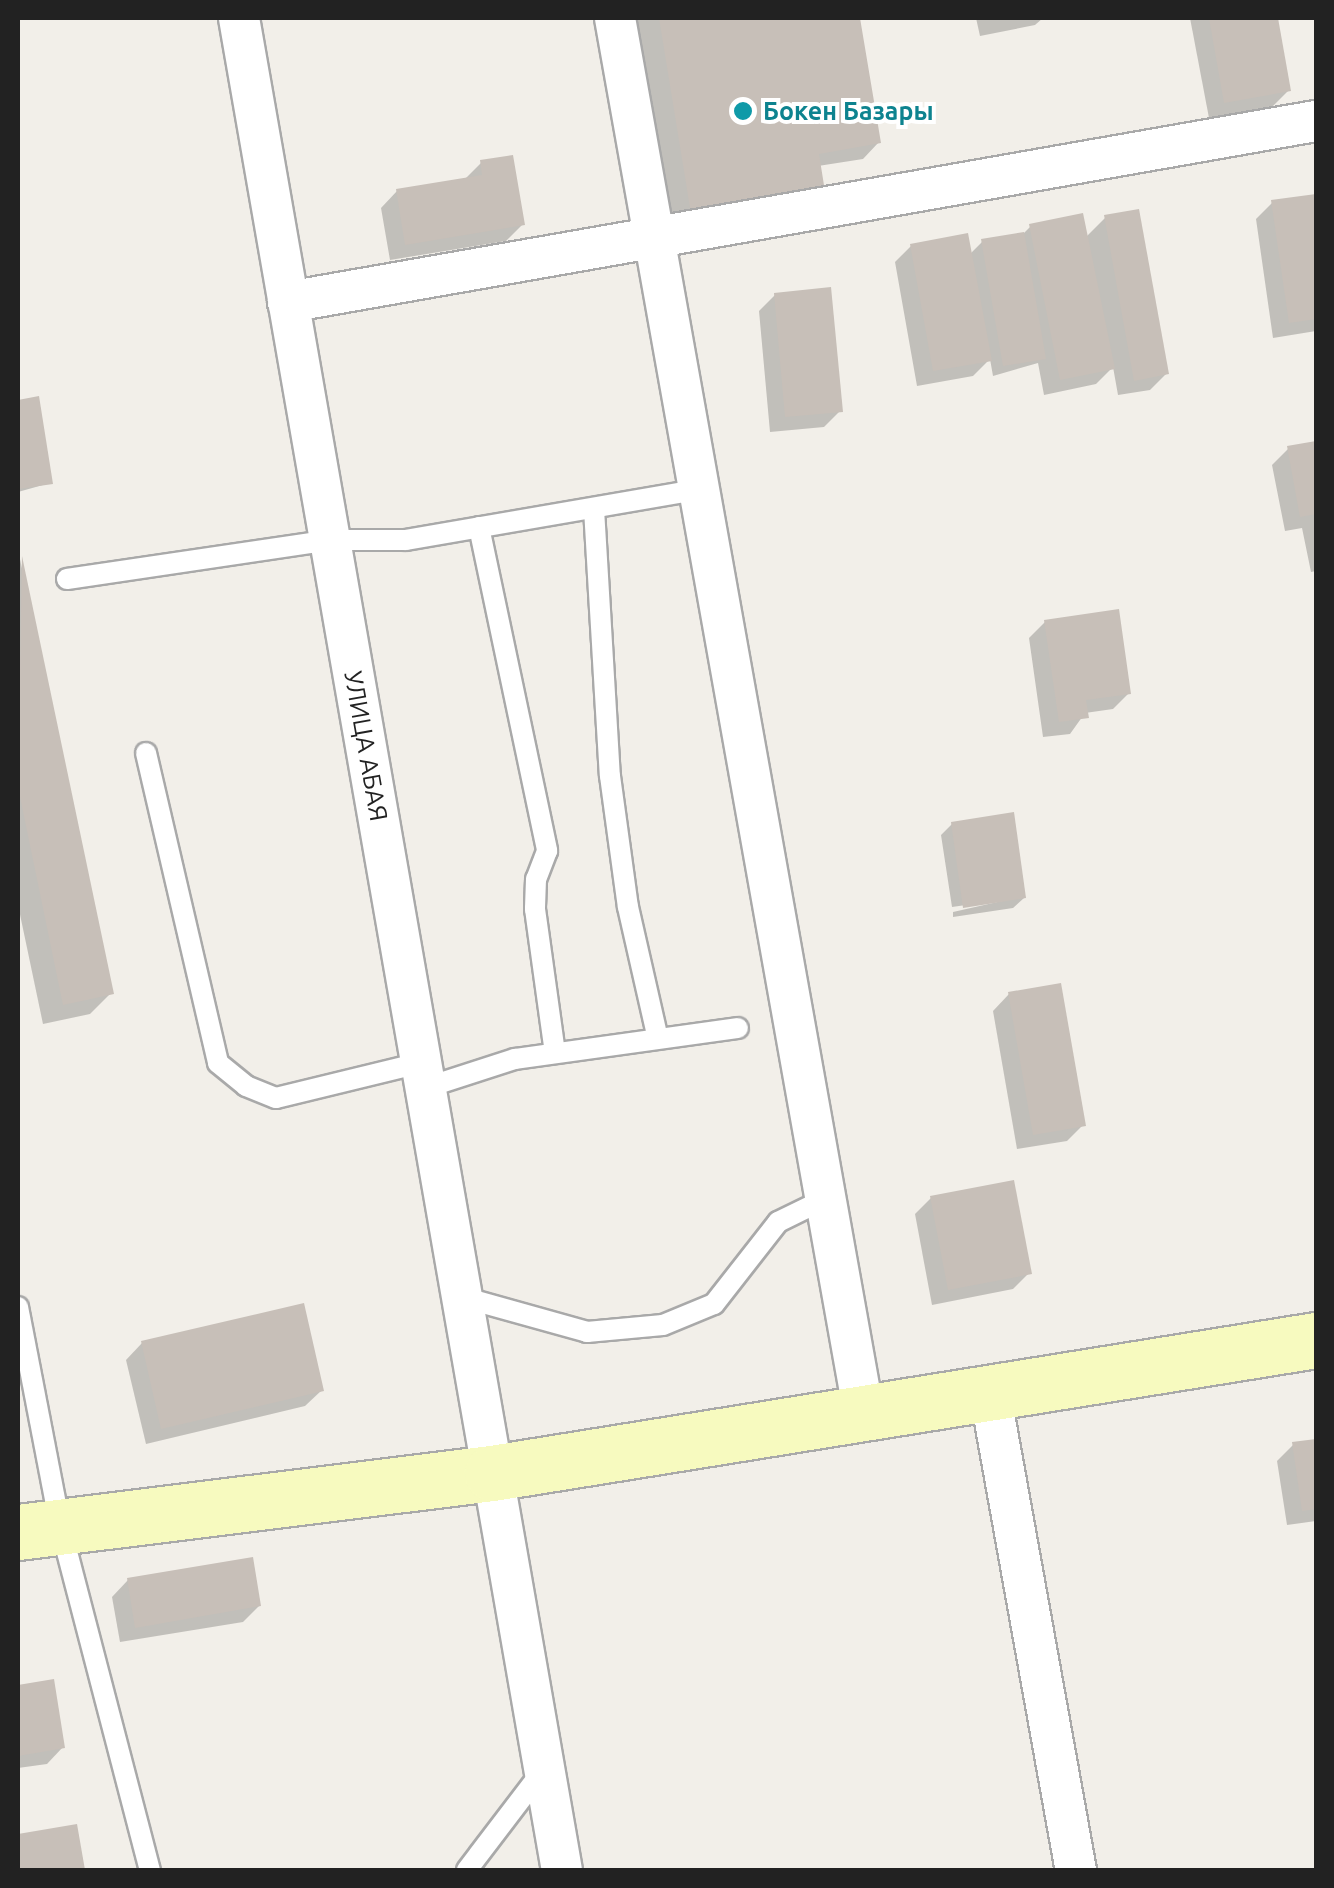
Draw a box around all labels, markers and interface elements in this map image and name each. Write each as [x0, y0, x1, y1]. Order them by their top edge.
place label: Бокен Базары [763, 96, 934, 126]
marker: Бокен Базары [732, 100, 754, 122]
street label: УЛИЦА АБАЯ [338, 669, 394, 823]

